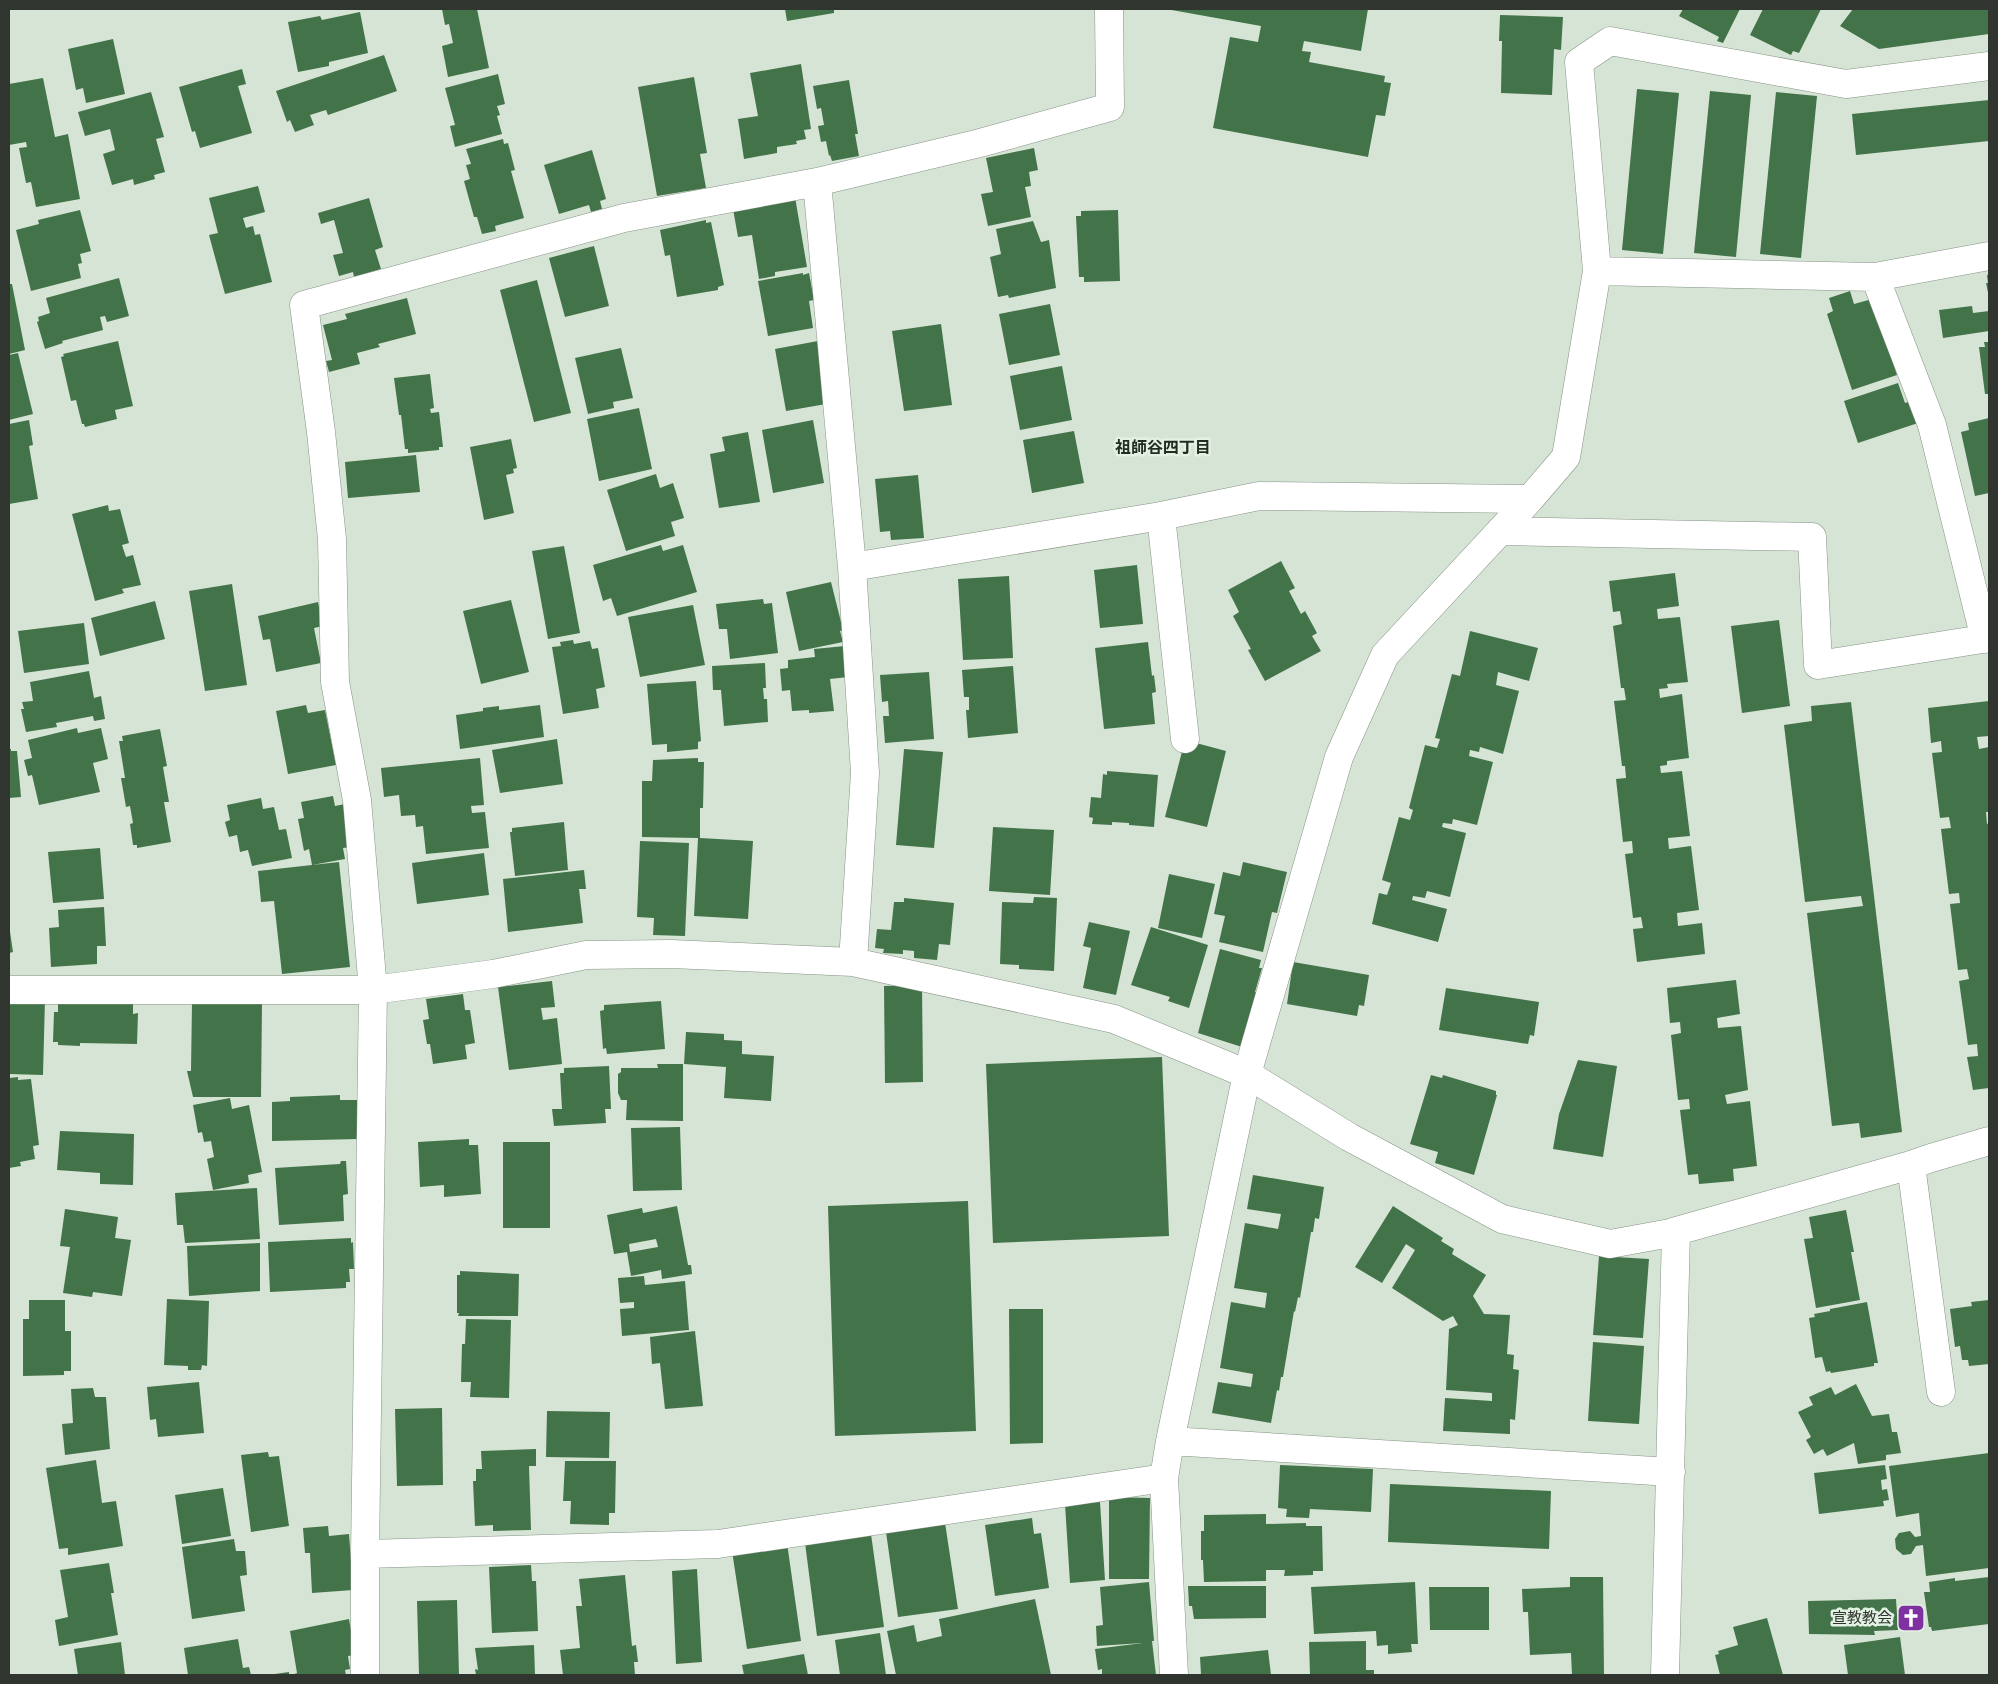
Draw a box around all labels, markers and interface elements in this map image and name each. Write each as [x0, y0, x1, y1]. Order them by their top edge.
district label: 祖師谷四丁目 [1115, 436, 1211, 457]
church icon: 宣教教会 [1896, 1603, 1926, 1633]
place label: 宣教教会 [1832, 1607, 1892, 1627]

